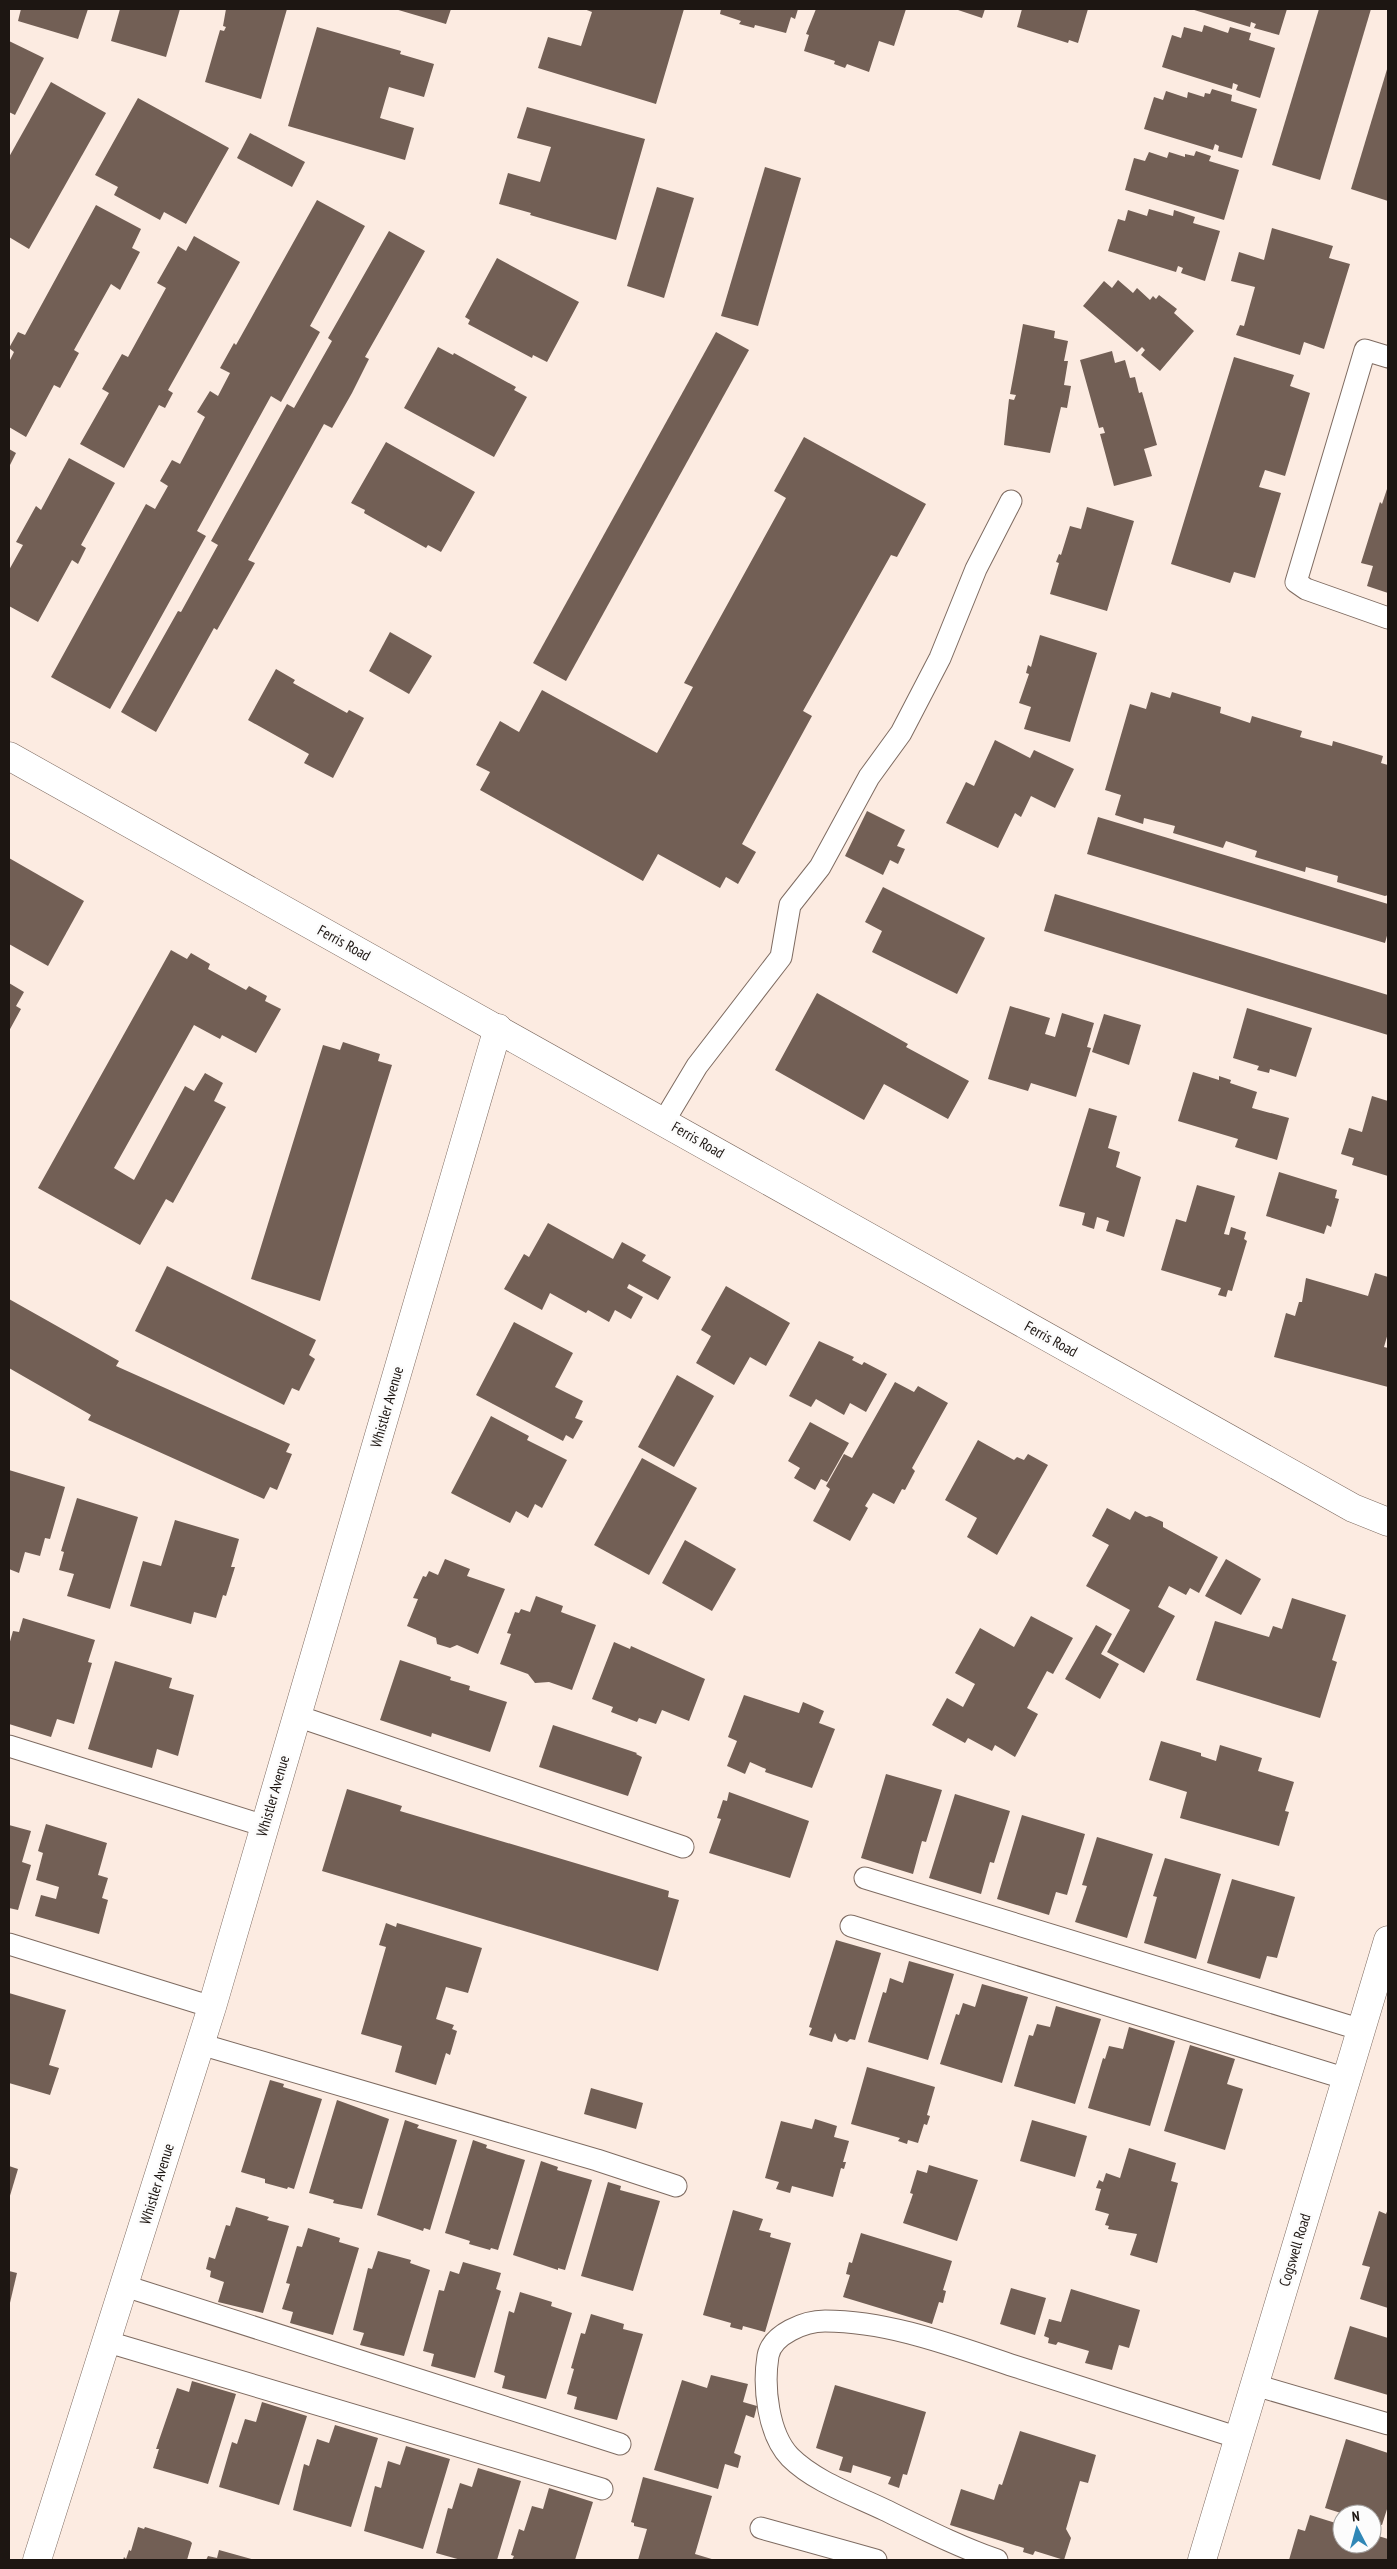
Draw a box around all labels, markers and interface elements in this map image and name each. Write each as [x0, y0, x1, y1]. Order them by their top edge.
street label: Ferris Road [314, 920, 374, 965]
street label: Ferris Road [669, 1117, 728, 1162]
street label: Ferris Road [1021, 1316, 1081, 1361]
street label: Whistler Avenue [366, 1364, 407, 1450]
street label: Whistler Avenue [252, 1753, 293, 1839]
street label: Whistler Avenue [135, 2141, 178, 2227]
street label: Cogswell Road [1274, 2211, 1315, 2289]
north arrow [1332, 2504, 1382, 2554]
text: N [1351, 2507, 1360, 2525]

